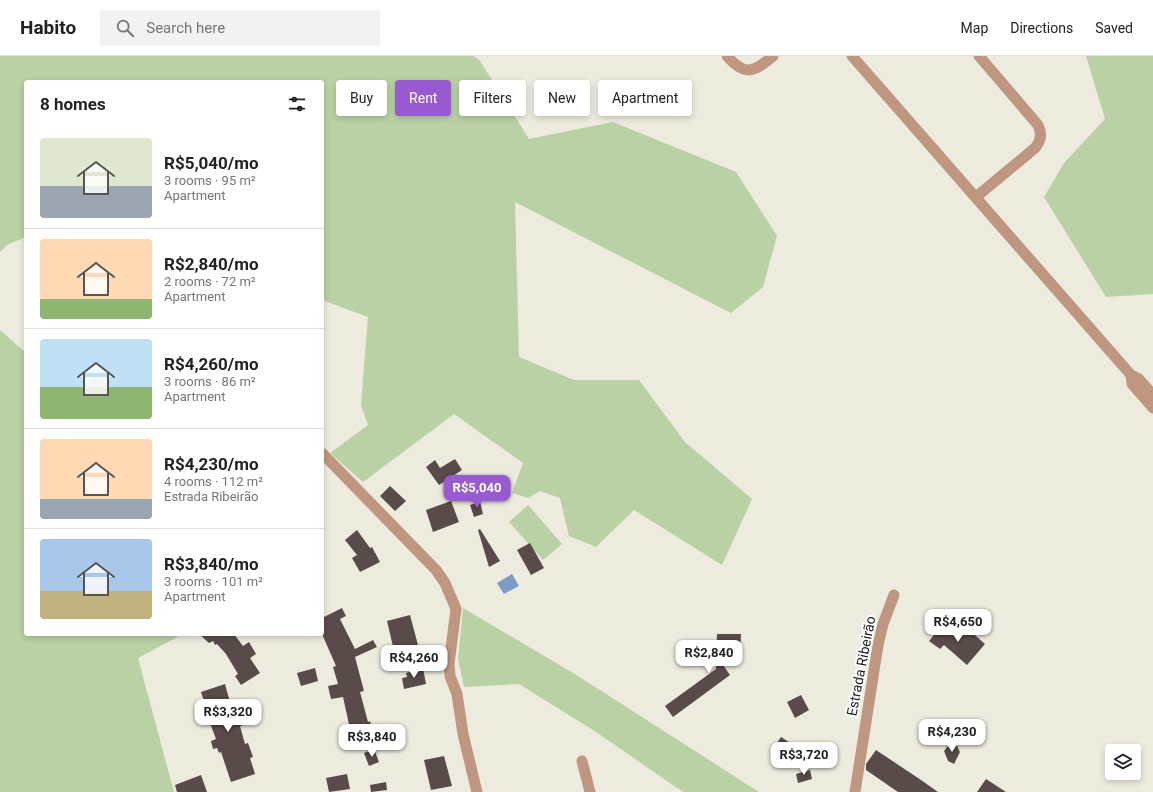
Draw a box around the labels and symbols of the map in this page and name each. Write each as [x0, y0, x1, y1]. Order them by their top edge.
pin: R$5,040 [440, 475, 514, 509]
pin: R$4,650 [921, 609, 995, 643]
street label: Estrada Ribeirão [843, 615, 879, 717]
pin: R$2,840 [672, 640, 746, 674]
pin: R$4,260 [377, 645, 451, 679]
pin: R$3,320 [191, 699, 265, 733]
pin: R$4,230 [915, 719, 989, 753]
pin: R$3,840 [335, 724, 409, 758]
pin: R$3,720 [767, 742, 841, 776]

